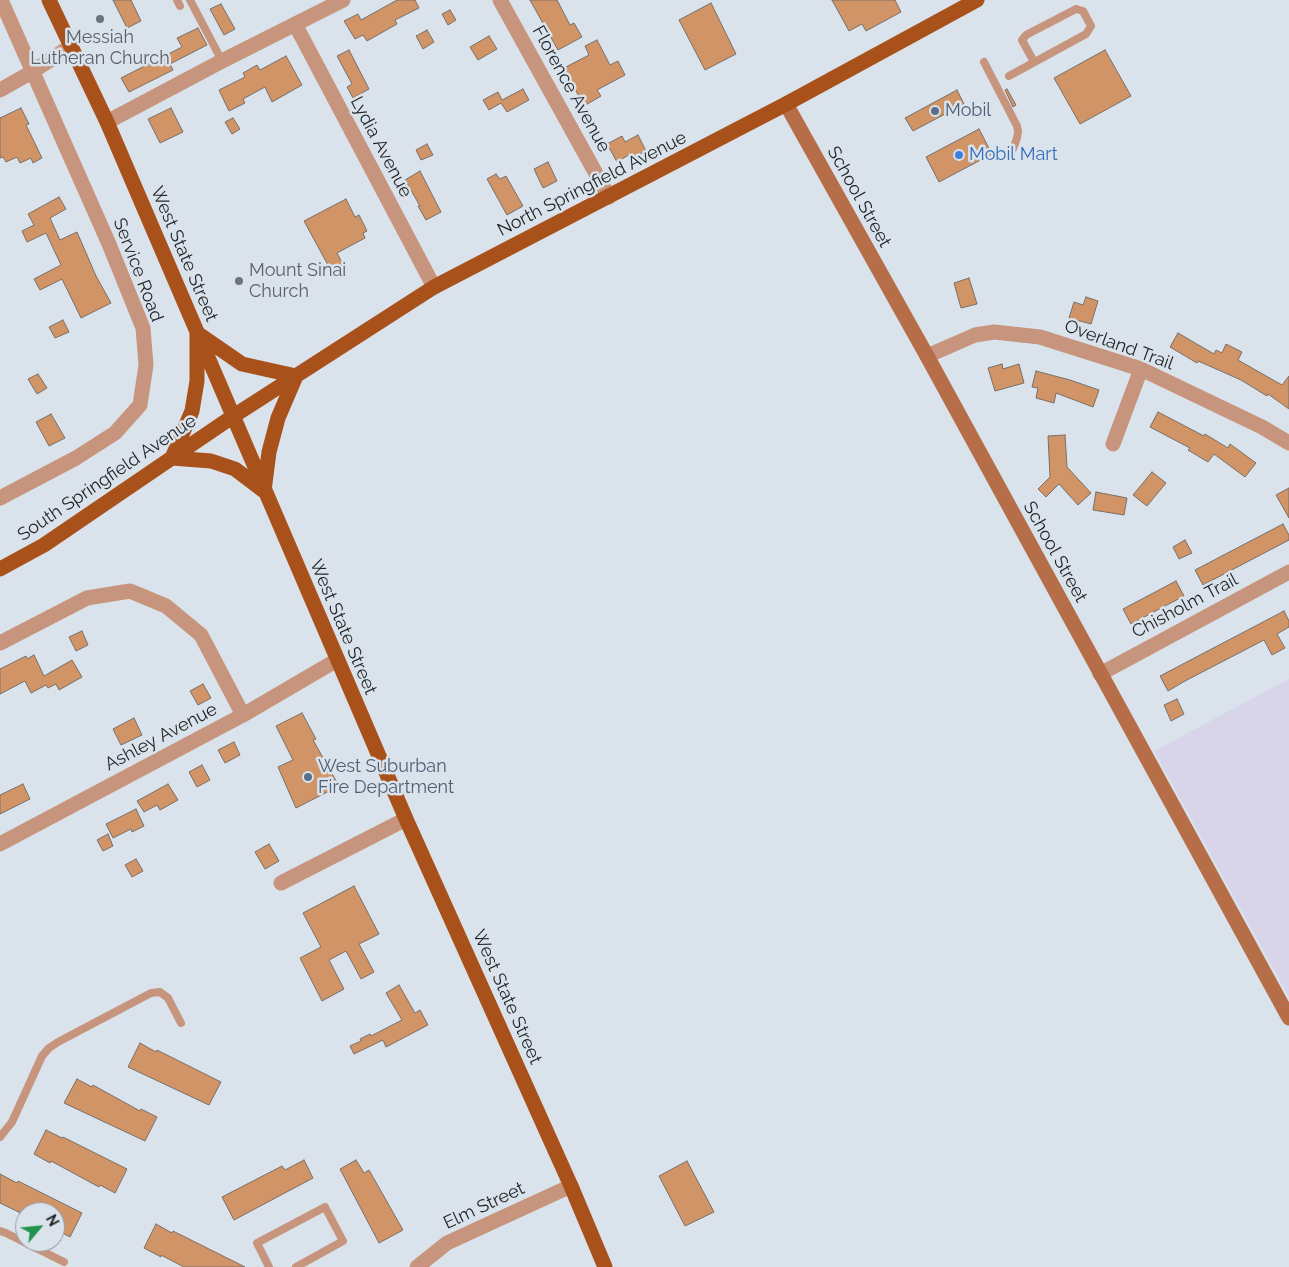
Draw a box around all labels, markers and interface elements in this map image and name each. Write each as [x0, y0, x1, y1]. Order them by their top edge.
marker: Messiah Lutheran Church [94, 13, 106, 25]
street label: Florence Avenue [527, 22, 615, 156]
place label: Messiah Lutheran Church [30, 27, 170, 70]
street label: Lydia Avenue [345, 93, 417, 201]
place label: Mobil [945, 100, 991, 122]
marker: Mobil [929, 105, 941, 117]
street label: North Springfield Avenue [494, 127, 690, 241]
street label: School Street [822, 143, 896, 251]
place label: Mobil Mart [969, 144, 1058, 166]
marker: Mobil Mart [953, 149, 965, 161]
street label: West State Street [146, 183, 222, 325]
street label: Service Road [108, 215, 168, 325]
place label: Mount Sinai Church [249, 260, 346, 302]
marker: Mount Sinai Church [233, 275, 245, 287]
street label: Overland Trail [1061, 315, 1177, 375]
street label: South Springfield Avenue [14, 410, 200, 546]
street label: School Street [1018, 498, 1092, 606]
street label: West State Street [305, 556, 381, 698]
street label: Chisholm Trail [1128, 569, 1242, 643]
street label: Ashley Avenue [101, 698, 221, 776]
place label: West Suburban Fire Department [318, 756, 454, 799]
marker: West Suburban Fire Department [302, 771, 314, 783]
street label: West State Street [468, 926, 546, 1068]
street label: Elm Street [440, 1178, 528, 1234]
north arrow [15, 1202, 65, 1252]
text: N [43, 1212, 62, 1229]

